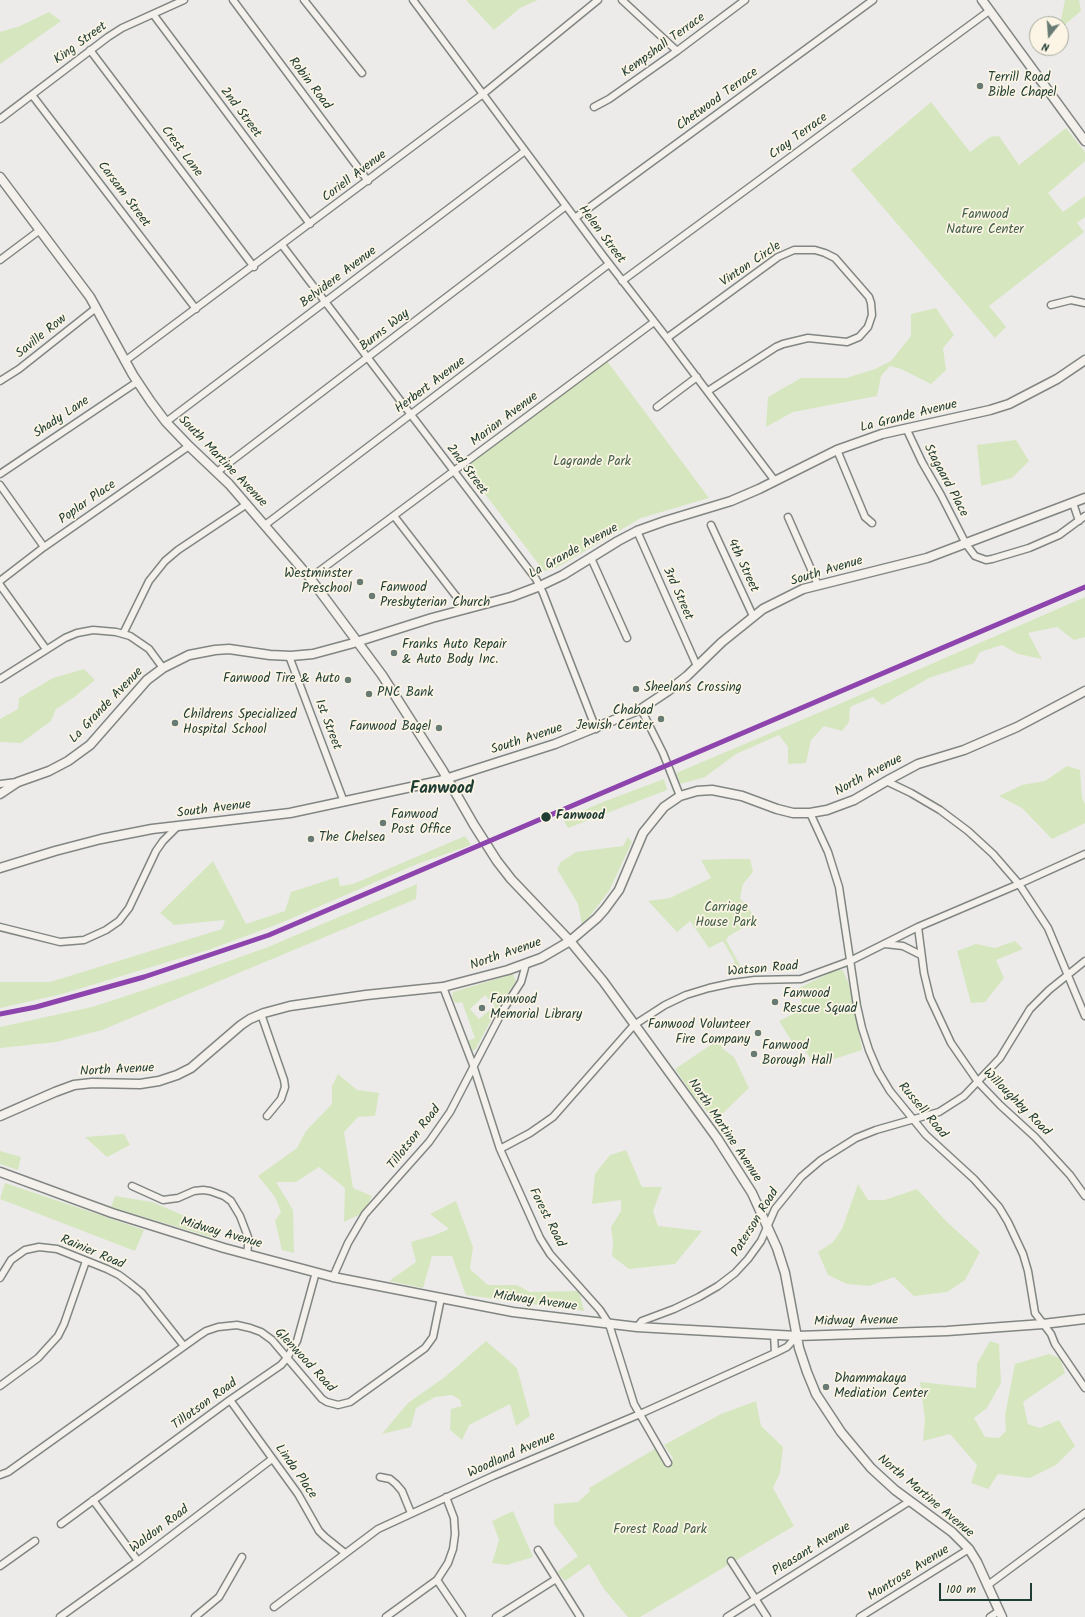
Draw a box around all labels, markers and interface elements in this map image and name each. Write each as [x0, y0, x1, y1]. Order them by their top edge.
street label: Kempshall Terrace [619, 10, 709, 82]
north arrow [1029, 16, 1069, 56]
street label: King Street [51, 19, 111, 69]
text: N [1040, 37, 1052, 56]
street label: Robin Road [284, 55, 334, 113]
street label: Chetwood Terrace [674, 65, 762, 135]
place label: Terrill Road Bible Chapel [988, 71, 1057, 102]
marker: Terrill Road Bible Chapel [975, 81, 985, 91]
street label: 2nd Street [216, 85, 264, 141]
street label: Cray Terrace [767, 111, 831, 163]
street label: Crest Lane [157, 123, 205, 181]
street label: Coriell Avenue [320, 148, 390, 206]
street label: Carsam Street [93, 159, 153, 231]
street label: Helen Street [574, 203, 628, 267]
park label: Fanwood Nature Center [946, 208, 1024, 239]
street label: Vinton Circle [718, 239, 784, 291]
street label: Belvidere Avenue [298, 244, 380, 312]
street label: Burns Way [357, 307, 413, 355]
street label: Saville Row [13, 312, 71, 362]
street label: Herbert Avenue [393, 354, 469, 418]
street label: Marian Avenue [468, 390, 542, 450]
street label: Shady Lane [31, 394, 93, 442]
street label: La Grande Avenue [859, 397, 959, 437]
street label: South Martine Avenue [174, 413, 270, 511]
street label: 2nd Street [442, 442, 490, 498]
street label: Stagaard Place [919, 442, 971, 520]
park label: Lagrande Park [553, 455, 631, 471]
street label: Poplar Place [57, 478, 119, 528]
street label: La Grande Avenue [527, 521, 621, 583]
street label: 4th Street [723, 537, 761, 595]
street label: South Avenue [789, 554, 865, 590]
street label: 3rd Street [658, 565, 696, 623]
place label: Westminster Preschool [284, 567, 352, 598]
marker: Westminster Preschool [355, 577, 365, 587]
place label: Fanwood Presbyterian Church [380, 581, 490, 612]
marker: Fanwood Presbyterian Church [367, 591, 377, 601]
place label: Franks Auto Repair & Auto Body Inc. [402, 638, 506, 669]
marker: Franks Auto Repair & Auto Body Inc. [389, 648, 399, 658]
street label: La Grande Avenue [67, 665, 147, 747]
place label: Fanwood Tire & Auto [223, 672, 340, 688]
marker: Fanwood Tire & Auto [343, 675, 353, 685]
place label: Sheelans Crossing [644, 681, 742, 697]
marker: Sheelans Crossing [631, 684, 641, 694]
place label: PNC Bank [377, 686, 433, 702]
marker: PNC Bank [364, 689, 374, 699]
street label: 1st Street [310, 698, 344, 752]
place label: Chabad Jewish Center [576, 704, 653, 735]
place label: Childrens Specialized Hospital School [183, 708, 297, 739]
marker: Chabad Jewish Center [656, 714, 666, 724]
marker: Childrens Specialized Hospital School [170, 718, 180, 728]
place label: Fanwood Bagel [349, 720, 431, 736]
street label: South Avenue [489, 721, 565, 759]
marker: Fanwood Bagel [434, 723, 444, 733]
street label: North Avenue [832, 752, 906, 800]
district label: Fanwood [410, 780, 474, 800]
street label: South Avenue [176, 798, 252, 822]
place label: Fanwood Post Office [391, 808, 451, 839]
place label: Fanwood [556, 809, 605, 825]
marker: Fanwood [539, 810, 553, 824]
marker: Fanwood Post Office [378, 818, 388, 828]
place label: The Chelsea [319, 831, 385, 847]
marker: The Chelsea [306, 834, 316, 844]
park label: Carriage House Park [695, 901, 757, 932]
street label: North Avenue [468, 936, 544, 974]
street label: Watson Road [727, 959, 799, 981]
place label: Fanwood Rescue Squad [783, 987, 857, 1018]
place label: Fanwood Memorial Library [490, 993, 582, 1024]
marker: Fanwood Rescue Squad [770, 997, 780, 1007]
marker: Fanwood Memorial Library [477, 1003, 487, 1013]
place label: Fanwood Volunteer Fire Company [648, 1018, 750, 1049]
marker: Fanwood Volunteer Fire Company [753, 1028, 763, 1038]
place label: Fanwood Borough Hall [762, 1039, 832, 1070]
marker: Fanwood Borough Hall [749, 1049, 759, 1059]
street label: North Avenue [79, 1061, 155, 1081]
street label: Willoughby Road [979, 1066, 1053, 1140]
street label: North Martine Avenue [684, 1076, 764, 1186]
street label: Russell Road [894, 1080, 950, 1142]
street label: Tillotson Road [385, 1103, 445, 1173]
street label: Forest Road [524, 1186, 568, 1250]
street label: Paterson Road [729, 1186, 783, 1260]
street label: Midway Avenue [178, 1215, 264, 1253]
street label: Rainier Road [58, 1232, 126, 1274]
street label: Midway Avenue [492, 1288, 578, 1316]
street label: Midway Avenue [814, 1313, 898, 1331]
street label: Glenwood Road [270, 1326, 338, 1396]
place label: Dhammakaya Mediation Center [834, 1372, 928, 1403]
street label: Tillotson Road [169, 1376, 241, 1434]
marker: Dhammakaya Mediation Center [821, 1382, 831, 1392]
street label: Woodland Avenue [466, 1430, 558, 1482]
street label: Linda Place [271, 1442, 319, 1502]
street label: North Martine Avenue [874, 1452, 976, 1542]
street label: Waldon Road [127, 1503, 193, 1557]
street label: Pleasant Avenue [770, 1520, 854, 1580]
park label: Forest Road Park [613, 1523, 707, 1539]
street label: Montrose Avenue [865, 1543, 953, 1605]
scale bar [941, 1575, 1034, 1601]
text: 100 m [946, 1580, 976, 1599]

